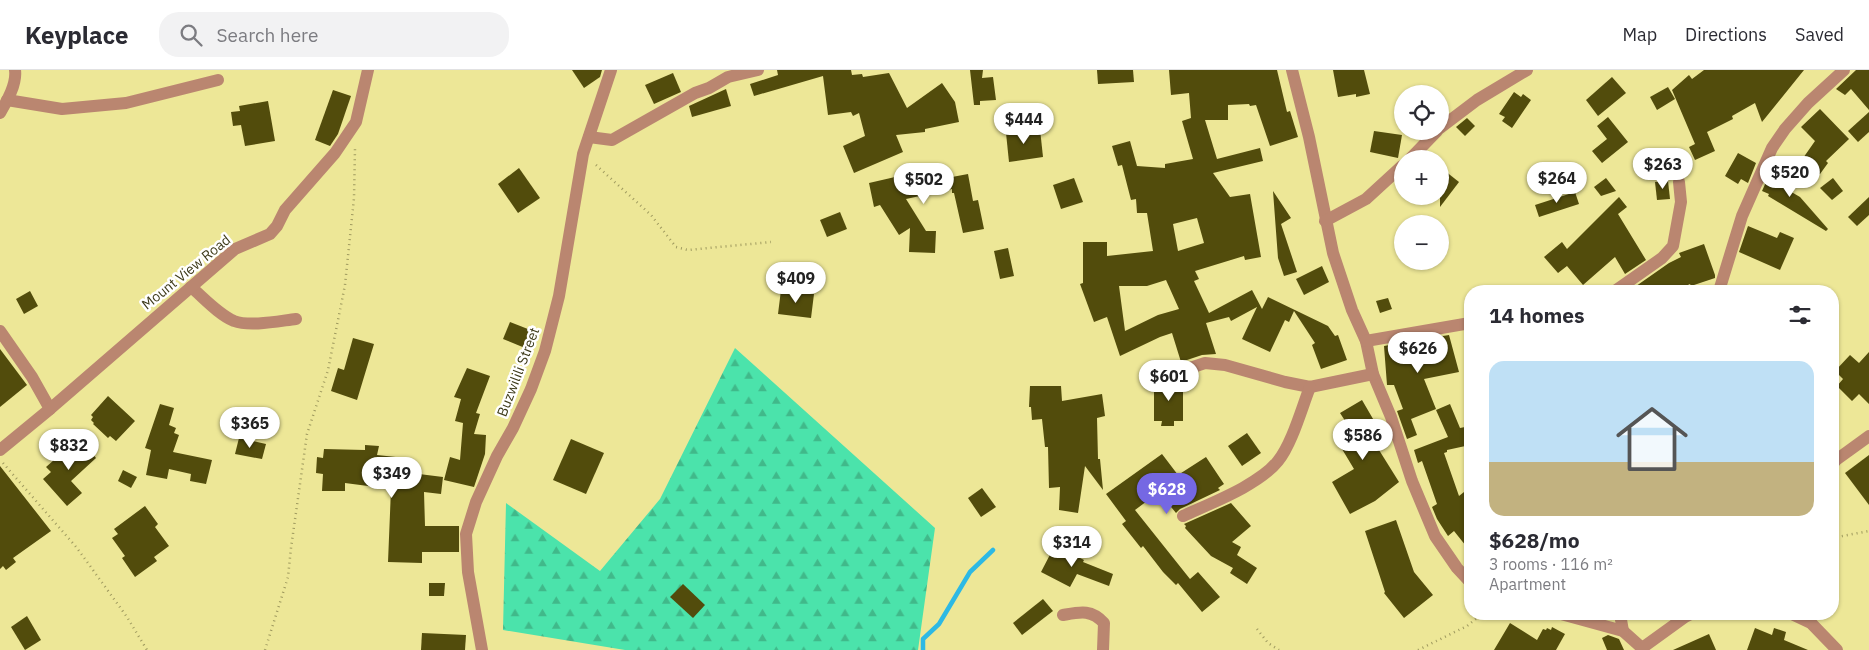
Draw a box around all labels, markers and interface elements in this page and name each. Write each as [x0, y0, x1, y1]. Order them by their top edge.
search box [159, 12, 509, 57]
text: Keyplace [25, 19, 129, 51]
icon: search [177, 21, 205, 49]
text: Search here [217, 23, 318, 47]
text: Map [1622, 23, 1657, 46]
text: Directions [1685, 23, 1767, 46]
text: Saved [1795, 23, 1844, 46]
map controls [1394, 85, 1449, 270]
button: locate [1394, 85, 1449, 140]
pin: $444 [994, 102, 1054, 145]
text: $444 [1005, 109, 1043, 129]
pin: $263 [1633, 148, 1693, 190]
button: + [1394, 150, 1449, 205]
text: $263 [1644, 154, 1682, 174]
pin: $520 [1760, 156, 1820, 198]
pin: $502 [894, 162, 954, 205]
pin: $264 [1527, 162, 1587, 204]
text: $520 [1771, 162, 1809, 182]
text: $264 [1538, 168, 1576, 188]
text: $502 [905, 169, 943, 189]
button: − [1394, 215, 1449, 270]
street label: Mount View Road [138, 231, 234, 313]
pin: $409 [766, 262, 826, 304]
text: $409 [777, 268, 815, 288]
text: 14 homes [1489, 301, 1585, 329]
icon: filters [1786, 301, 1814, 329]
street label: Buzwilili Street [493, 325, 543, 419]
pin: $626 [1388, 332, 1448, 374]
text: $626 [1399, 338, 1437, 358]
pin: $601 [1139, 360, 1199, 402]
text: $601 [1150, 366, 1188, 386]
icon: home [1607, 394, 1697, 484]
pin: $365 [220, 406, 280, 449]
text: $365 [231, 413, 269, 433]
pin: $586 [1333, 418, 1393, 461]
text: $586 [1344, 425, 1382, 445]
pin: $832 [39, 428, 99, 471]
text: $832 [50, 435, 88, 455]
pin: $349 [362, 456, 422, 499]
text: $349 [373, 463, 411, 483]
pin: $628 [1137, 472, 1197, 515]
text: $628 [1148, 479, 1186, 499]
pin: $314 [1042, 526, 1102, 568]
text: $628/mo [1489, 526, 1580, 554]
text: $314 [1053, 532, 1091, 552]
text: 3 rooms · 116 m² [1489, 554, 1613, 574]
text: Apartment [1489, 574, 1566, 594]

